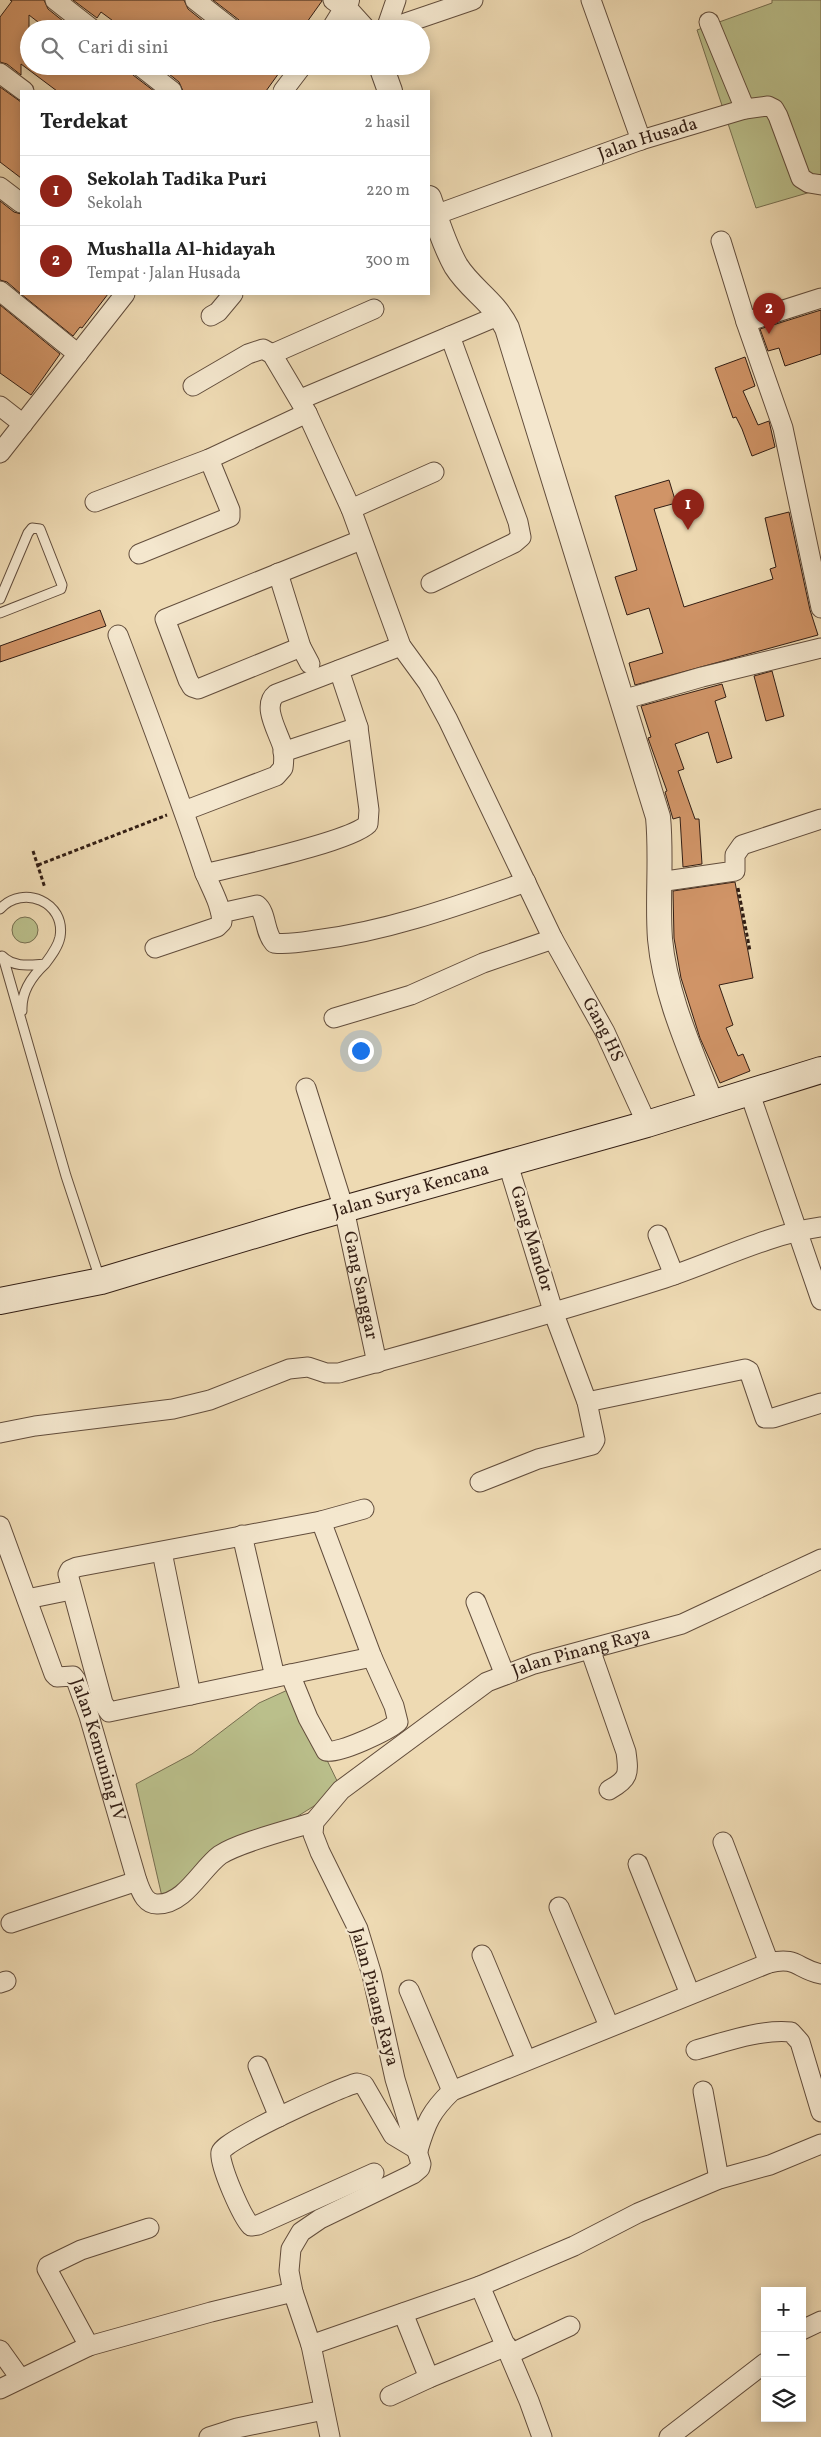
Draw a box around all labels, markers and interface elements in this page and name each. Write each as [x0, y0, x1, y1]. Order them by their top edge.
search box [20, 20, 430, 75]
icon: search [38, 34, 66, 62]
text: Cari di sini [78, 35, 169, 61]
text: Terdekat [40, 108, 128, 137]
street label: Jalan Husada [595, 111, 701, 167]
text: 2 hasil [364, 112, 410, 134]
text: Sekolah Tadika Puri [87, 167, 267, 193]
text: 1 [53, 180, 59, 202]
text: 220 m [366, 180, 410, 202]
text: Sekolah [87, 193, 143, 215]
text: Mushalla Al-hidayah [87, 237, 276, 263]
text: 2 [52, 250, 60, 272]
text: 300 m [365, 250, 410, 272]
text: Tempat · Jalan Husada [87, 263, 241, 285]
pin: 2 [753, 293, 785, 334]
pin: 1 [672, 489, 704, 530]
street label: Gang HS [576, 993, 629, 1066]
your location [348, 1038, 374, 1064]
street label: Jalan Surya Kencana [330, 1156, 492, 1224]
street label: Gang Mandor [503, 1183, 559, 1295]
street label: Gang Sanggar [337, 1229, 384, 1342]
street label: Jalan Pinang Raya [509, 1621, 653, 1684]
street label: Jalan Kemuning IV [64, 1675, 131, 1824]
street label: Jalan Pinang Raya [344, 1925, 404, 2069]
map controls [761, 2287, 806, 2422]
button: + [761, 2287, 806, 2332]
button: − [761, 2332, 806, 2377]
button: layers [761, 2377, 806, 2422]

